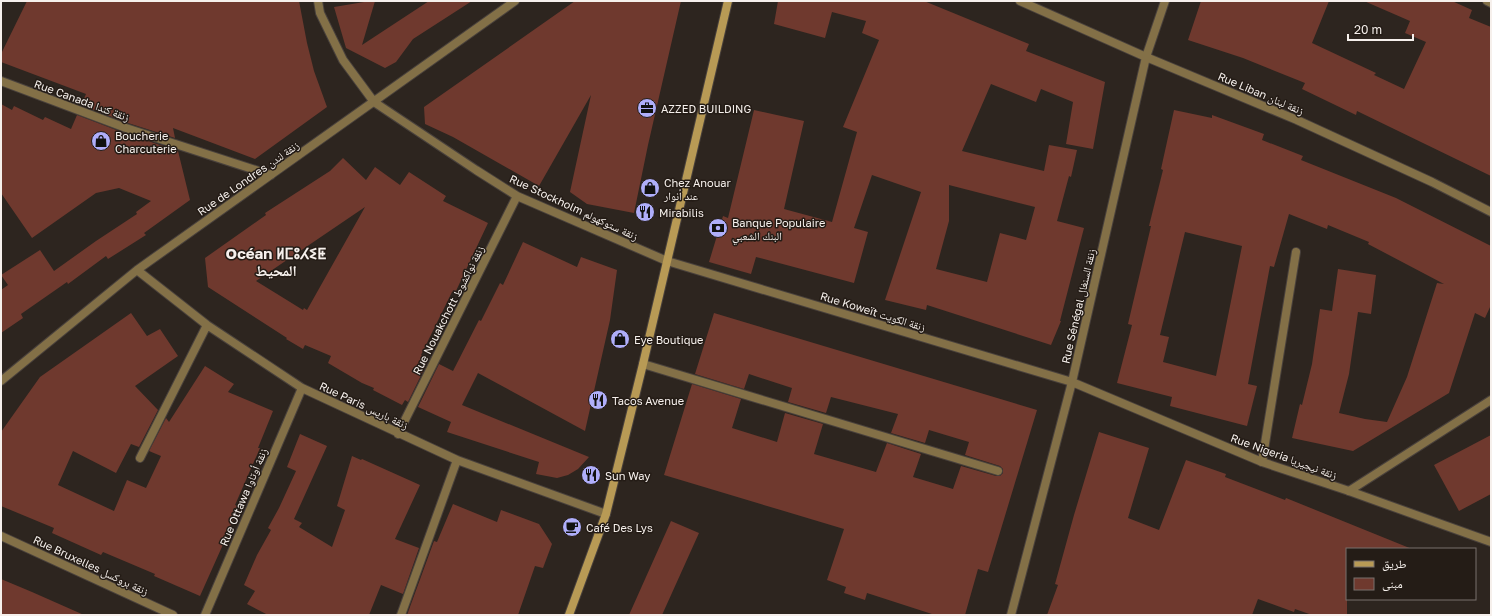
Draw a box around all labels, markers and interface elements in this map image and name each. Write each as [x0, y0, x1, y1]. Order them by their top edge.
scale bar [1348, 16, 1413, 42]
text: 20 m [1354, 22, 1382, 37]
street label: Rue Liban زنقة لبنان [1216, 69, 1306, 118]
street label: Rue Canada زنقة كندا [33, 77, 131, 123]
office icon: AZZED BUILDING [636, 97, 658, 119]
place label: AZZED BUILDING [661, 102, 751, 115]
place label: Boucherie Charcuterie [115, 129, 177, 155]
shop icon: Boucherie Charcuterie [90, 130, 112, 152]
street label: Rue de Londres زنقة لندن [195, 138, 302, 219]
street label: Rue Stockholm زنقة ستوكهولم [507, 172, 640, 244]
place label: Chez Anouar عند أنوار [663, 176, 732, 202]
shop icon: Chez Anouar عند أنوار [639, 177, 661, 199]
restaurant icon: Mirabilis [634, 201, 656, 223]
place label: Mirabilis [659, 206, 704, 219]
place label: Banque Populaire البنك الشعبي [732, 216, 825, 244]
bank icon: Banque Populaire البنك الشعبي [707, 217, 729, 239]
street label: Rue Nouakchott زنقة نواكشوط [410, 243, 486, 377]
district label: Océan ⵍⵎⵓⵃⵉⵟ المحيط [226, 244, 326, 279]
street label: Rue Sénégal زنقة السنغال [1058, 247, 1099, 365]
street label: Rue Koweït زنقة الكويت [819, 289, 927, 333]
shop icon: Eye Boutique [609, 328, 631, 350]
place label: Eye Boutique [634, 333, 703, 346]
street label: Rue Paris زنقة باريس [317, 379, 410, 432]
restaurant icon: Tacos Avenue [587, 389, 609, 411]
place label: Tacos Avenue [612, 394, 684, 407]
street label: Rue Nigeria زنقة نيجيريا [1229, 431, 1339, 481]
street label: Rue Ottawa زنقة أوتاوا [217, 446, 269, 548]
restaurant icon: Sun Way [580, 464, 602, 486]
place label: Sun Way [605, 469, 651, 482]
cafe icon: Café Des Lys [561, 516, 583, 538]
place label: Café Des Lys [586, 521, 653, 534]
street label: Rue Bruxelles زنقة بروكسل [31, 533, 151, 598]
legend [1346, 548, 1476, 600]
text: طريق [1382, 556, 1407, 571]
text: مبنى [1382, 576, 1403, 591]

